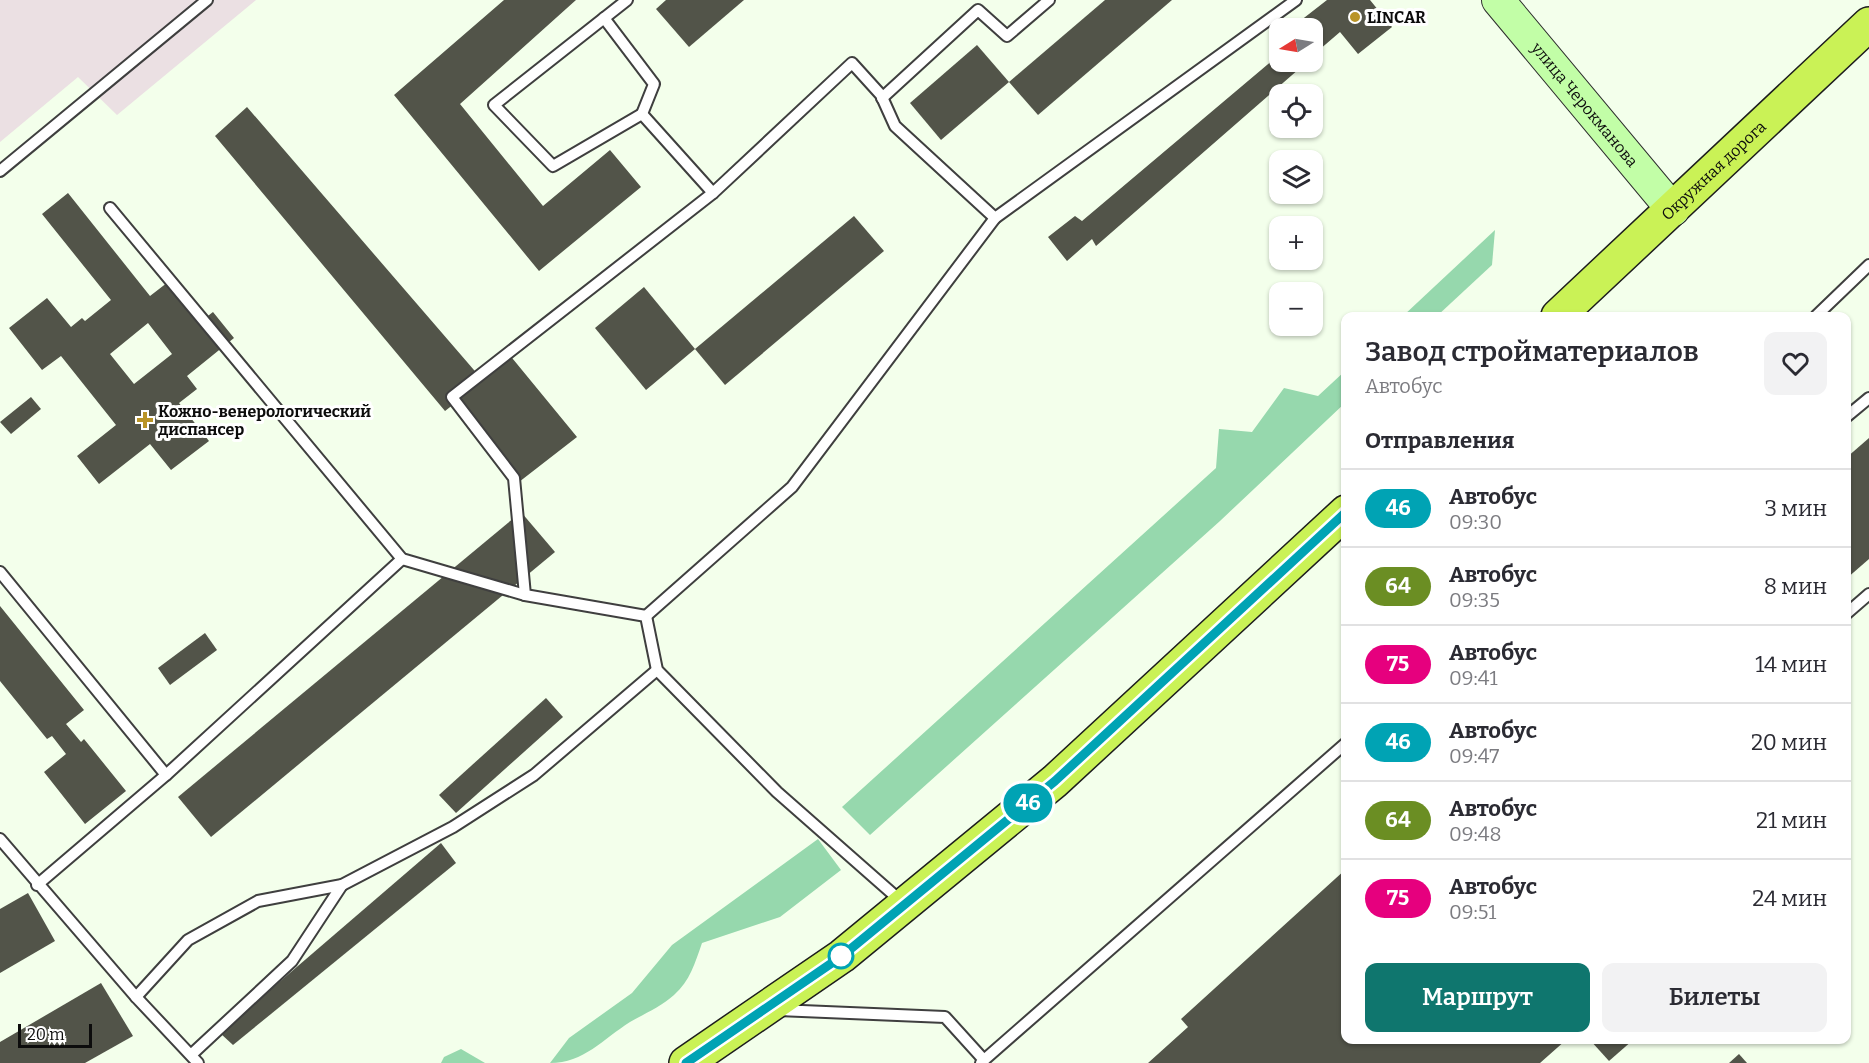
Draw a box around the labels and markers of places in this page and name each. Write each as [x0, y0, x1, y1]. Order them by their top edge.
place label: LINCAR [1367, 8, 1426, 27]
marker: LINCAR [1348, 10, 1362, 24]
place label: Кожно-венерологический диспансер [158, 402, 371, 439]
marker: Кожно-венерологический диспансер [136, 411, 154, 429]
unlabelled marker [828, 943, 854, 969]

